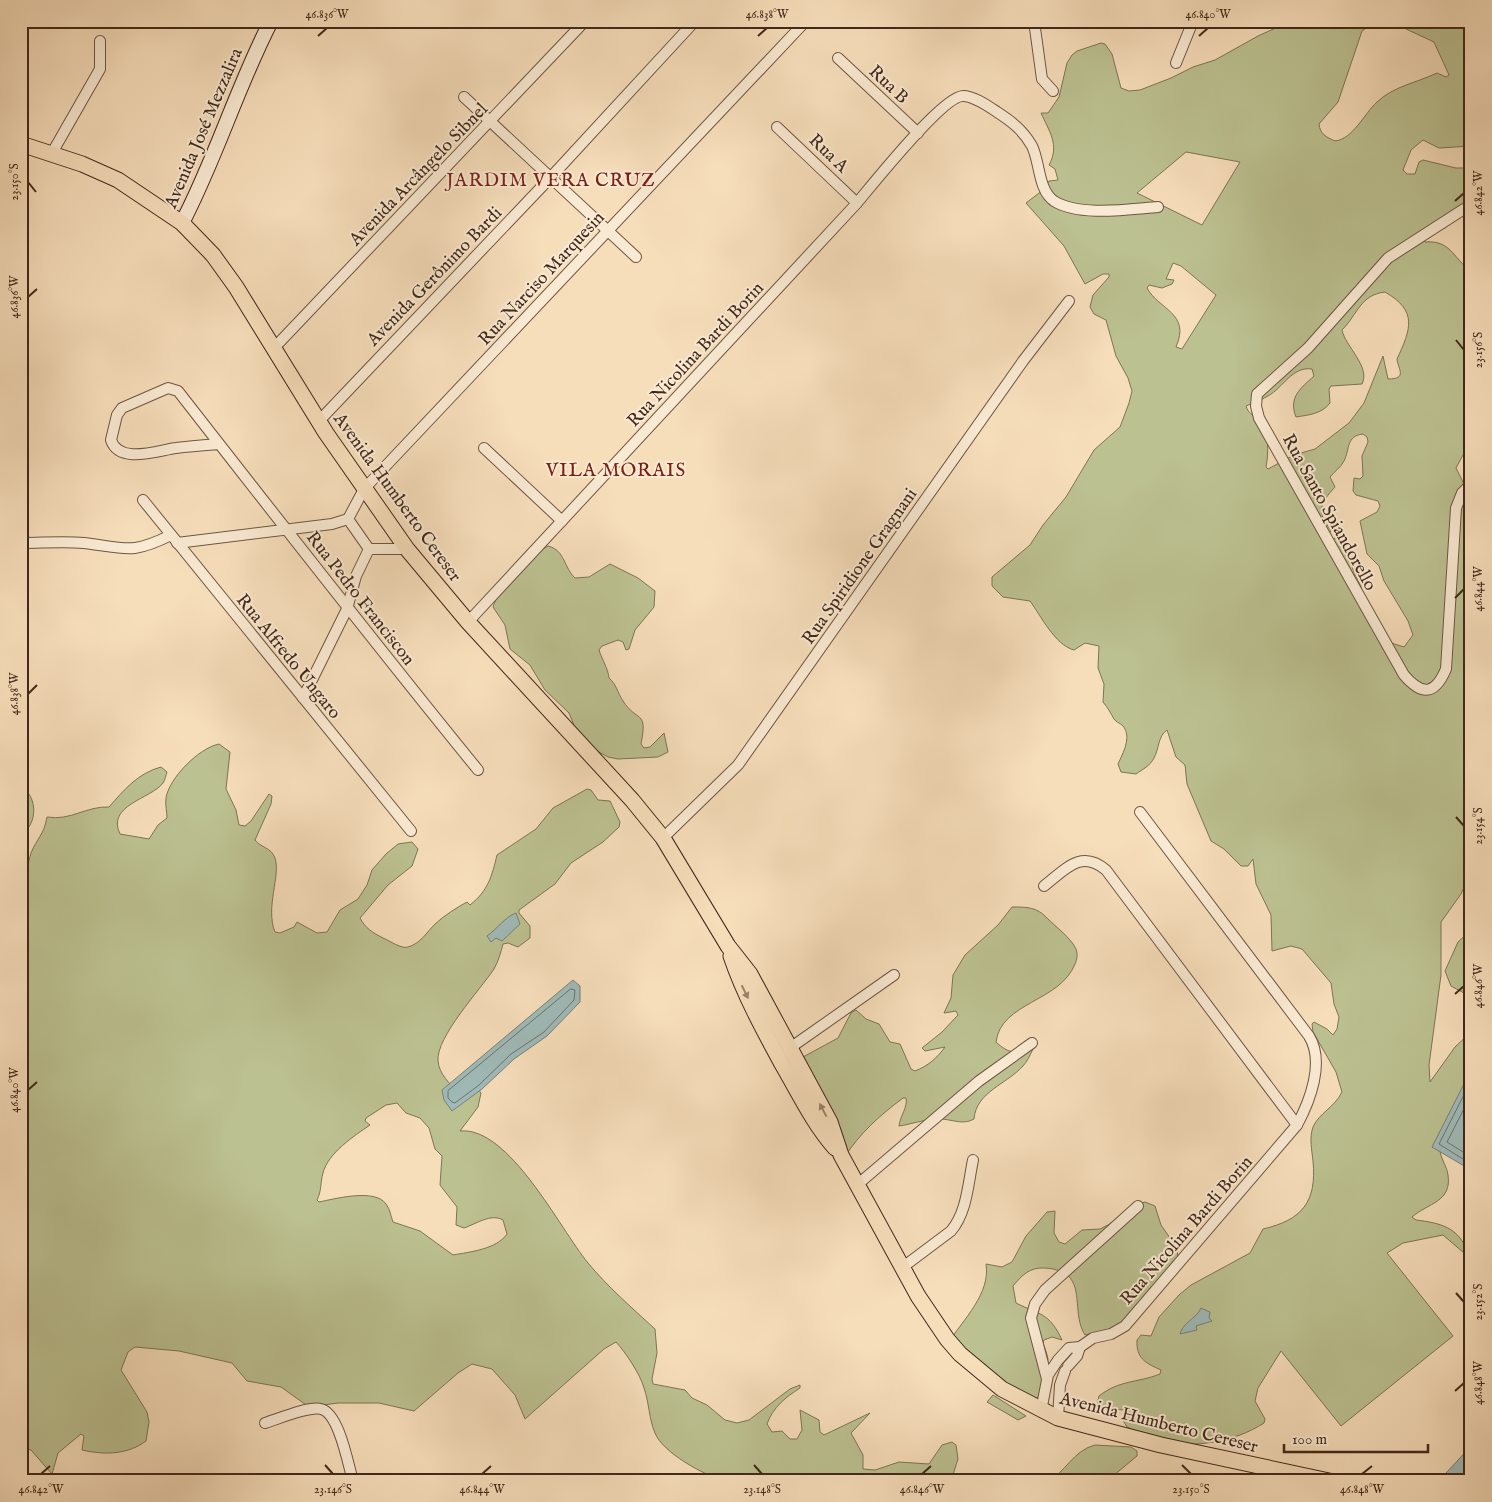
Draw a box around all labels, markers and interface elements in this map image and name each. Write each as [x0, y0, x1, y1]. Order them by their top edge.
text: 46.836°W [305, 7, 349, 22]
text: 46.838°W [746, 7, 789, 22]
text: 46.840°W [1185, 7, 1231, 22]
street label: Avenida José Mezzalira [160, 45, 249, 213]
street label: Rua B [863, 61, 913, 109]
street label: Avenida Arcângelo Sibnel [344, 99, 493, 252]
street label: Rua A [803, 130, 853, 179]
text: 23.150°S [7, 163, 22, 201]
district label: JARDIM VERA CRUZ [444, 169, 656, 193]
text: 46.842°W [1471, 170, 1486, 215]
street label: Avenida Gerônimo Bardi [362, 202, 508, 352]
street label: Rua Narciso Marquesin [474, 207, 611, 351]
text: 46.836°W [7, 275, 22, 319]
street label: Rua Nicolina Bardi Borin [623, 277, 770, 433]
text: 23.156°S [1471, 332, 1486, 368]
street label: Avenida Humberto Cereser [327, 408, 466, 587]
street label: Rua Santo Spiandorello [1276, 430, 1381, 595]
district label: VILA MORAIS [545, 459, 686, 483]
street label: Rua Spiridione Gragnani [798, 484, 923, 650]
street label: Rua Pedro Franciscon [300, 527, 420, 671]
text: 46.844°W [1471, 566, 1486, 612]
street label: Rua Alfredo Ungaro [230, 590, 346, 724]
text: 46.838°W [7, 672, 22, 715]
text: 23.154°S [1471, 807, 1486, 845]
text: 46.846°W [1471, 963, 1486, 1008]
one-way arrow [741, 984, 749, 999]
text: 46.840°W [7, 1067, 22, 1113]
one-way arrow [819, 1103, 828, 1117]
street label: Rua Nicolina Bardi Borin [1116, 1151, 1259, 1310]
text: 23.152°S [1471, 1283, 1486, 1321]
text: 46.848°W [1471, 1360, 1486, 1405]
street label: Avenida Humberto Cereser [1056, 1387, 1260, 1459]
scale bar [1284, 1422, 1428, 1454]
text: 100 m [1292, 1430, 1328, 1449]
text: 46.842°W [19, 1482, 64, 1497]
text: 23.146°S [314, 1482, 352, 1497]
text: 46.844°W [459, 1482, 505, 1497]
text: 23.148°S [743, 1482, 781, 1497]
text: 46.846°W [900, 1482, 945, 1497]
text: 23.150°S [1172, 1482, 1210, 1497]
text: 46.848°W [1340, 1482, 1385, 1497]

